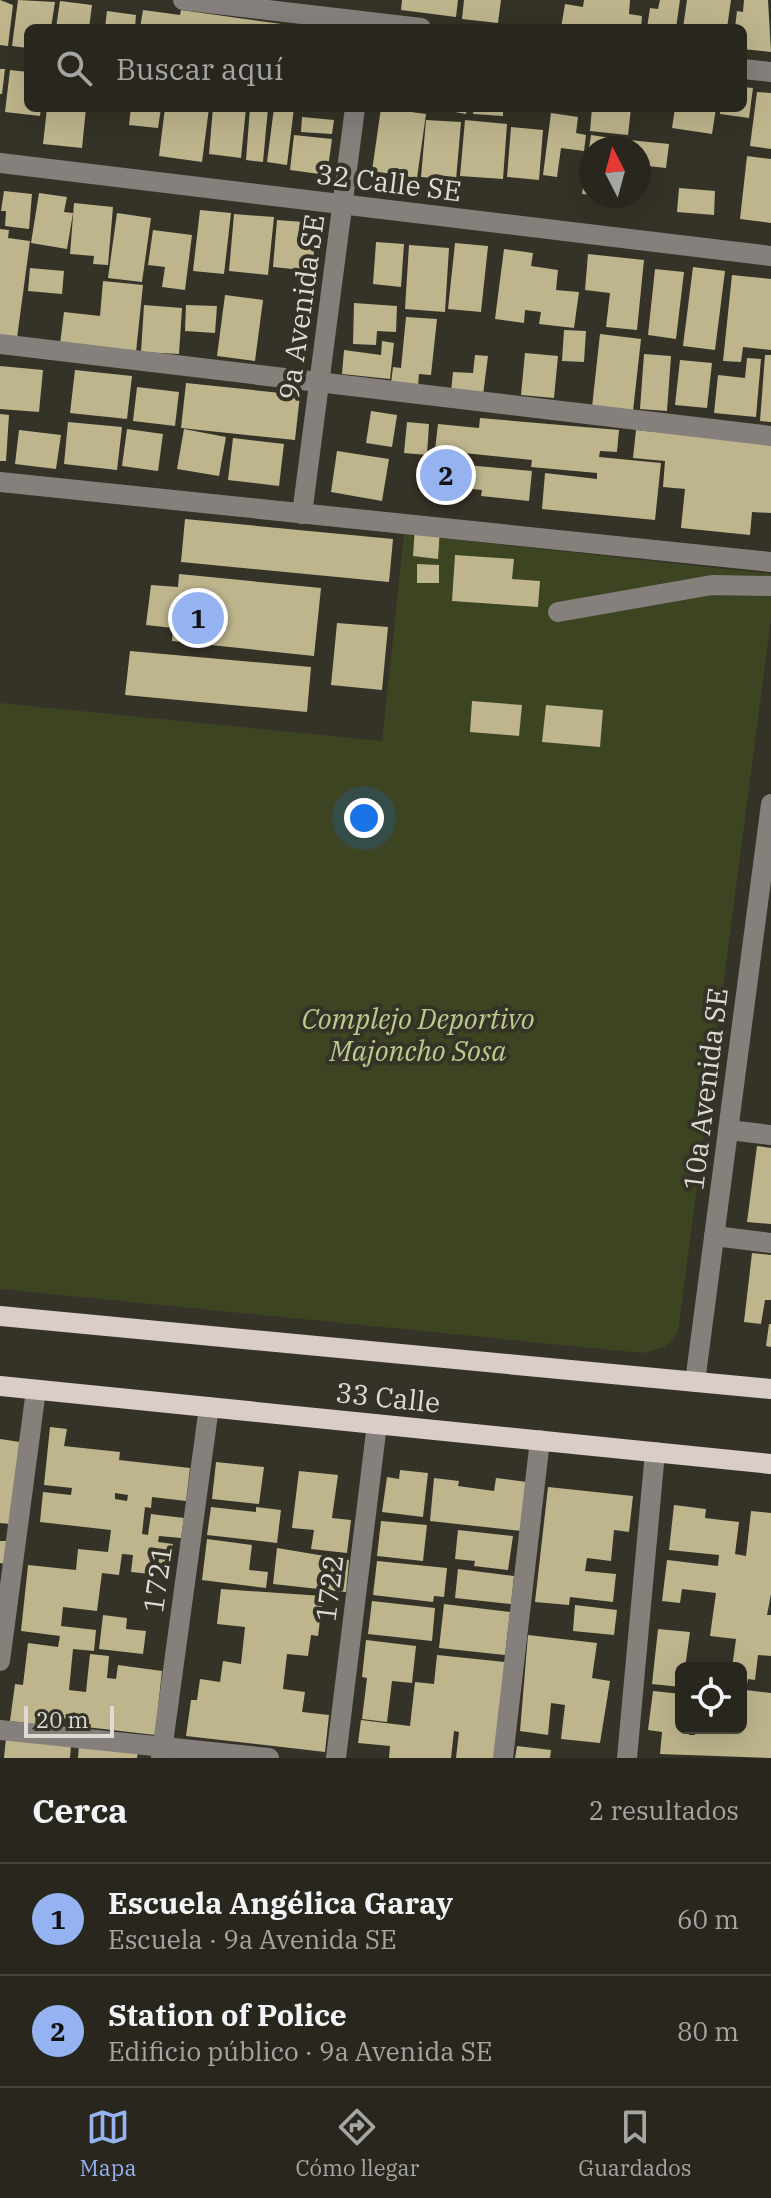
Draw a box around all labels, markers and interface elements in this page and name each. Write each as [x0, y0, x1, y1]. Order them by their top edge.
search box [24, 24, 747, 112]
icon: search [52, 46, 96, 90]
text: Buscar aquí [116, 49, 283, 88]
north arrow [579, 136, 651, 208]
street label: 32 Calle SE [314, 155, 464, 209]
street label: 9a Avenida SE [270, 212, 332, 402]
pin: 2 [420, 445, 472, 505]
pin: 1 [172, 588, 224, 648]
your location [344, 798, 384, 838]
street label: 10a Avenida SE [674, 986, 736, 1192]
park label: Complejo Deportivo Majoncho Sosa [301, 1000, 535, 1069]
street label: 33 Calle [334, 1373, 442, 1421]
street label: 1721 [134, 1543, 180, 1615]
street label: 1722 [307, 1552, 351, 1624]
map controls [675, 1662, 747, 1734]
button: locate [675, 1662, 747, 1734]
scale bar [24, 1702, 114, 1738]
text: 20 m [36, 1705, 88, 1734]
text: Cerca [32, 1788, 128, 1832]
text: 2 resultados [589, 1793, 739, 1827]
text: Escuela Angélica Garay [108, 1883, 453, 1922]
text: 1 [50, 1902, 66, 1936]
text: 60 m [677, 1902, 739, 1936]
text: Escuela · 9a Avenida SE [108, 1922, 397, 1956]
text: Station of Police [108, 1995, 347, 2034]
text: 2 [50, 2014, 66, 2048]
text: 80 m [677, 2014, 739, 2048]
text: Edificio público · 9a Avenida SE [108, 2034, 492, 2068]
tab: Mapa [80, 2105, 136, 2182]
tab: Cómo llegar [296, 2105, 419, 2182]
tab: Guardados [578, 2105, 691, 2182]

